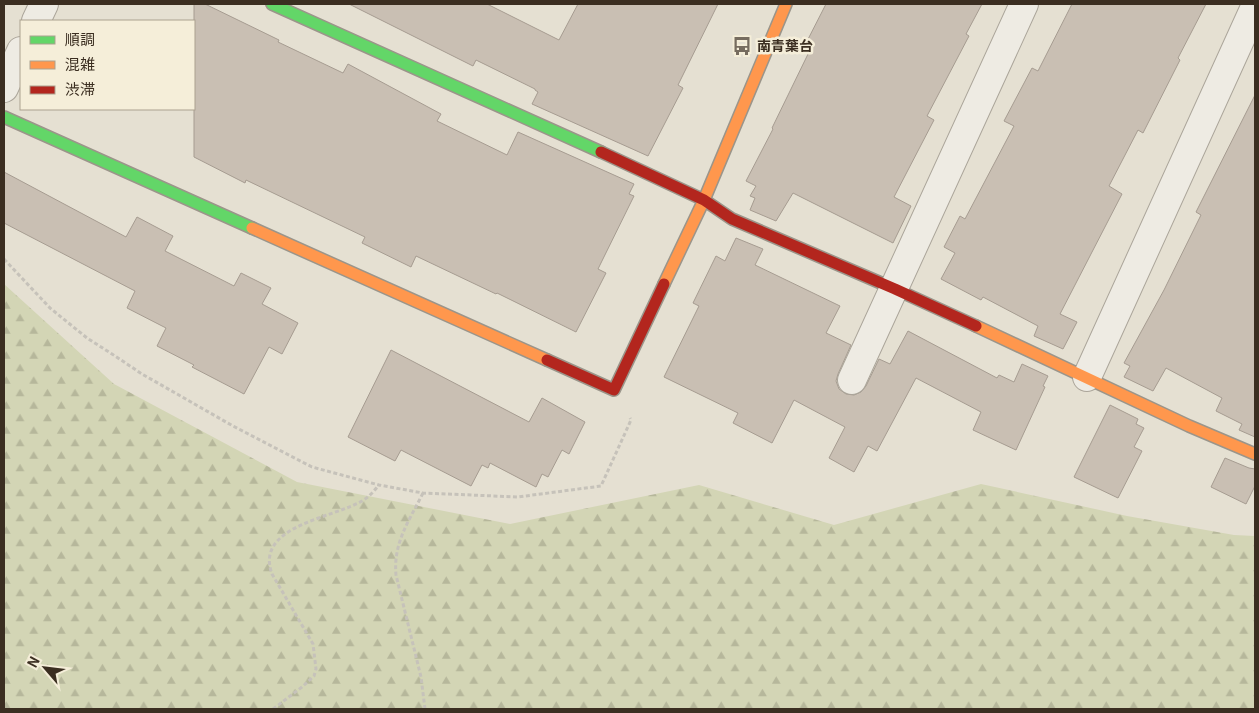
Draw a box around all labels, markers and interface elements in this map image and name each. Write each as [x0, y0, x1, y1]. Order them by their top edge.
legend [20, 20, 195, 110]
text: 順調 [65, 28, 95, 49]
bus stop icon: 南青葉台 [731, 35, 753, 57]
place label: 南青葉台 [757, 35, 813, 55]
text: 混雑 [65, 53, 95, 74]
text: 渋滞 [65, 78, 95, 99]
north arrow [20, 643, 70, 693]
text: N [21, 652, 44, 671]

